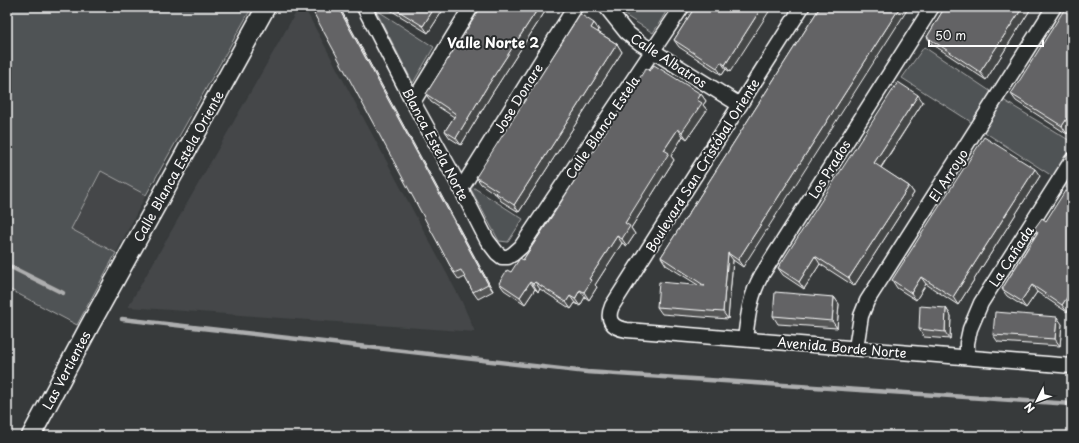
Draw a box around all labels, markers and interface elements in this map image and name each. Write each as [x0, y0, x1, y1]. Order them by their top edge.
scale bar [929, 22, 1043, 48]
text: 50 m [935, 26, 966, 44]
street label: Calle Albatros [627, 28, 711, 92]
district label: Valle Norte 2 [447, 32, 539, 53]
street label: Jose Donare [489, 59, 547, 136]
street label: Calle Blanca Estela [560, 71, 644, 182]
street label: Boulevard San Cristóbal Oriente [640, 74, 764, 256]
street label: Blanca Estela Norte [398, 84, 474, 204]
street label: Calle Blanca Estela Oriente [128, 87, 228, 245]
street label: Los Prados [803, 136, 855, 202]
street label: El Arroyo [924, 145, 972, 205]
street label: La Cañada [984, 221, 1038, 290]
street label: Las Vertientes [37, 327, 95, 413]
street label: Avenida Borde Norte [777, 332, 908, 362]
north arrow [1017, 381, 1057, 421]
text: N [1020, 399, 1038, 417]

